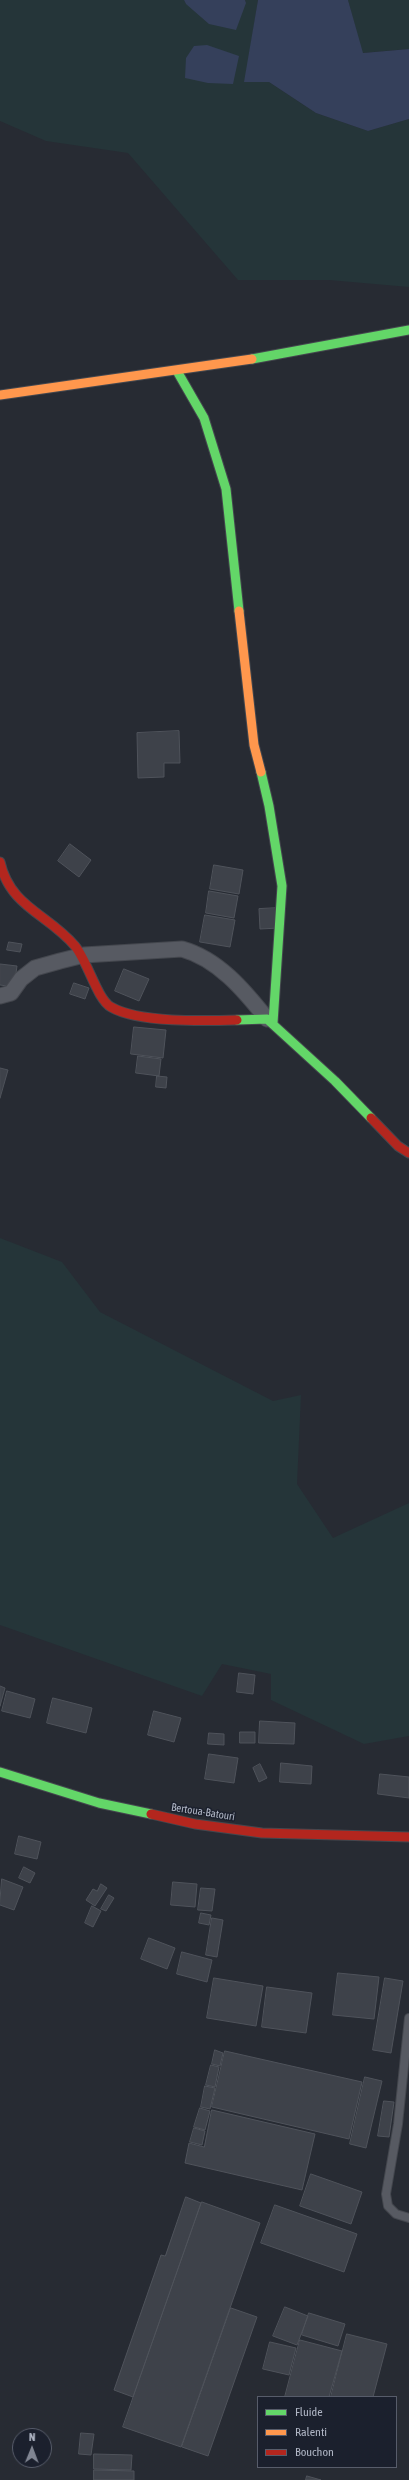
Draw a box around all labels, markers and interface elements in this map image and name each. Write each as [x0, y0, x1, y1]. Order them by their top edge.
street label: Bertoua-Batouri [170, 1800, 236, 1824]
legend [257, 2396, 397, 2468]
text: Fluide [295, 2405, 323, 2419]
text: Ralenti [295, 2425, 327, 2439]
north arrow [12, 2428, 52, 2468]
text: N [29, 2431, 36, 2443]
text: Bouchon [295, 2445, 334, 2459]

